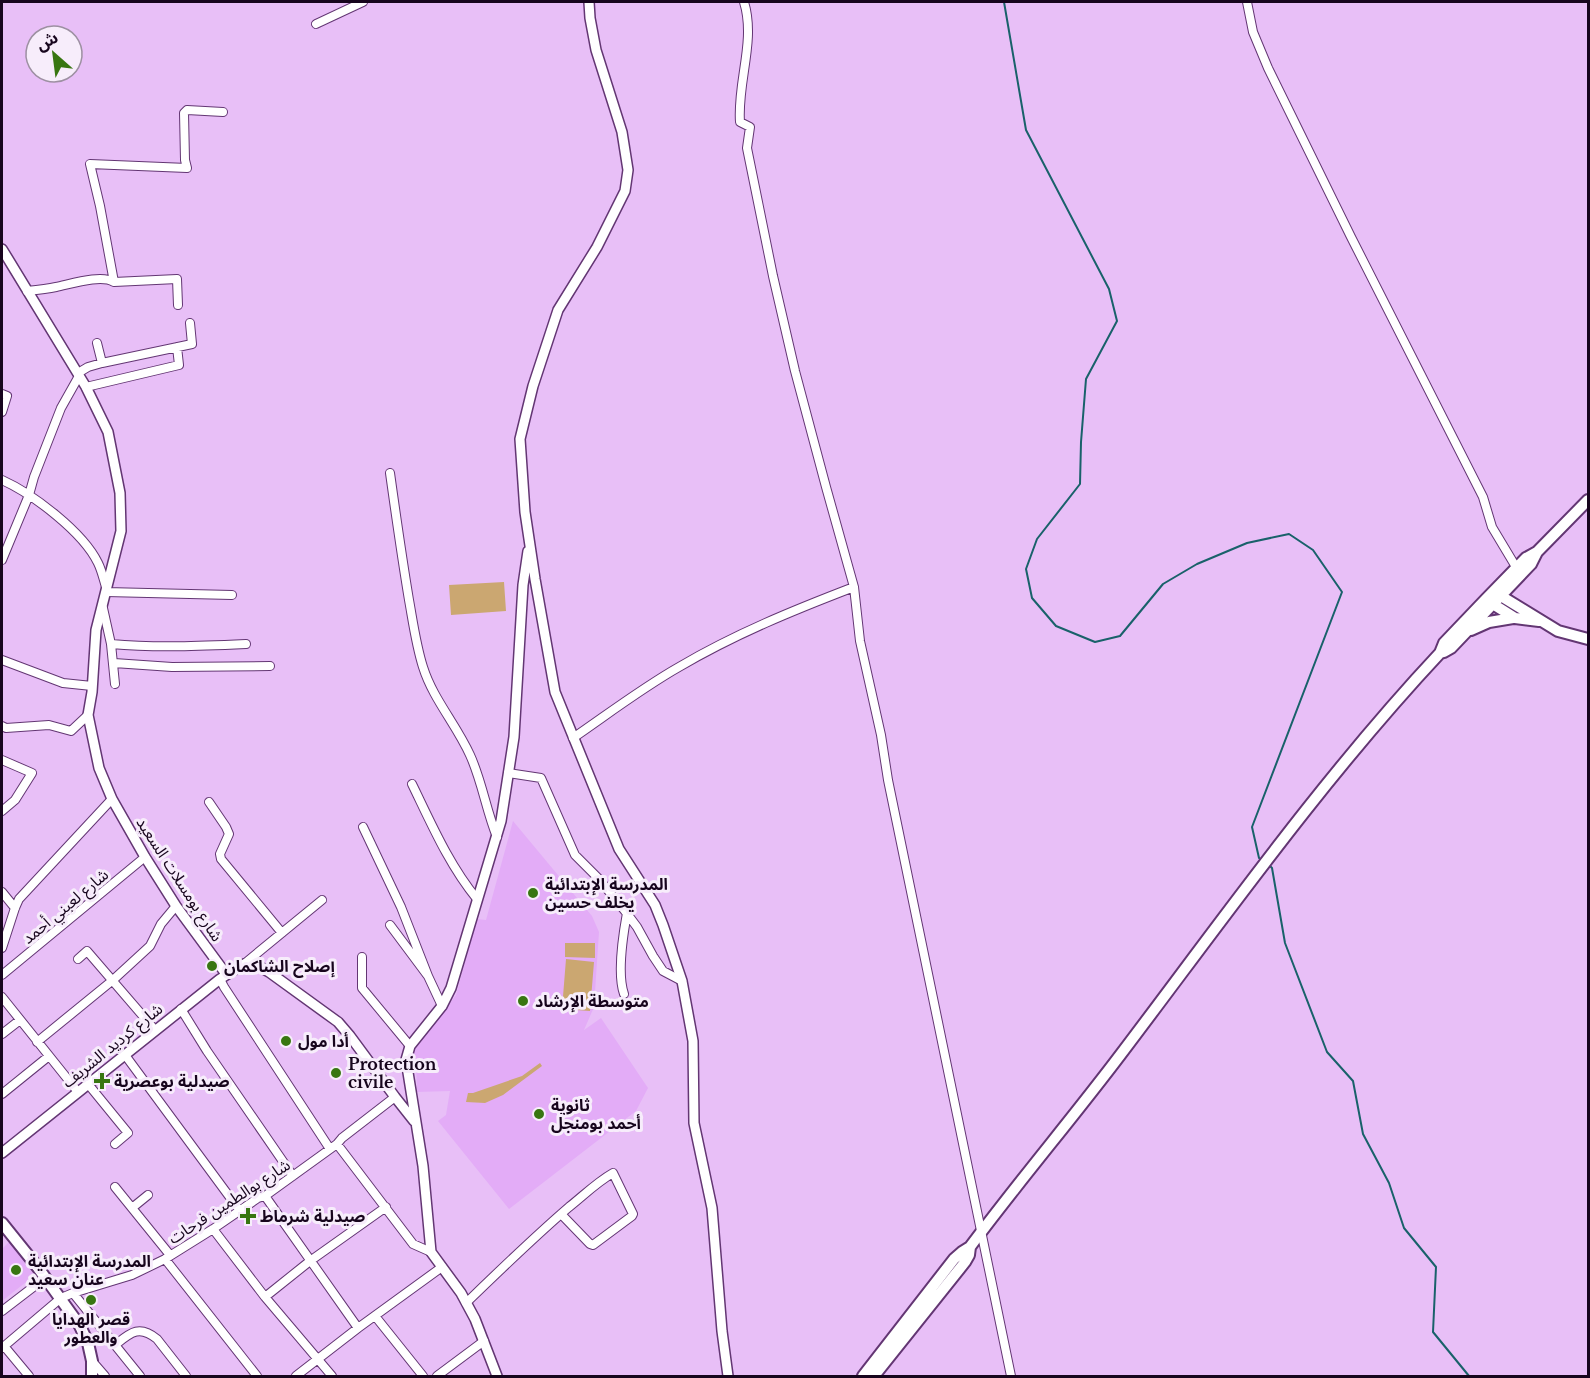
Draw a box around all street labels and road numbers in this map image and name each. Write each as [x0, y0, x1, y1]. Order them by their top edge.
street label: شارع بومسلات السعيد [130, 813, 228, 947]
street label: شارع لعبني أحمد [18, 864, 114, 950]
street label: شارع كرديد الشريف [58, 998, 168, 1094]
street label: شارع بوالطمين فرحات [164, 1154, 295, 1250]

